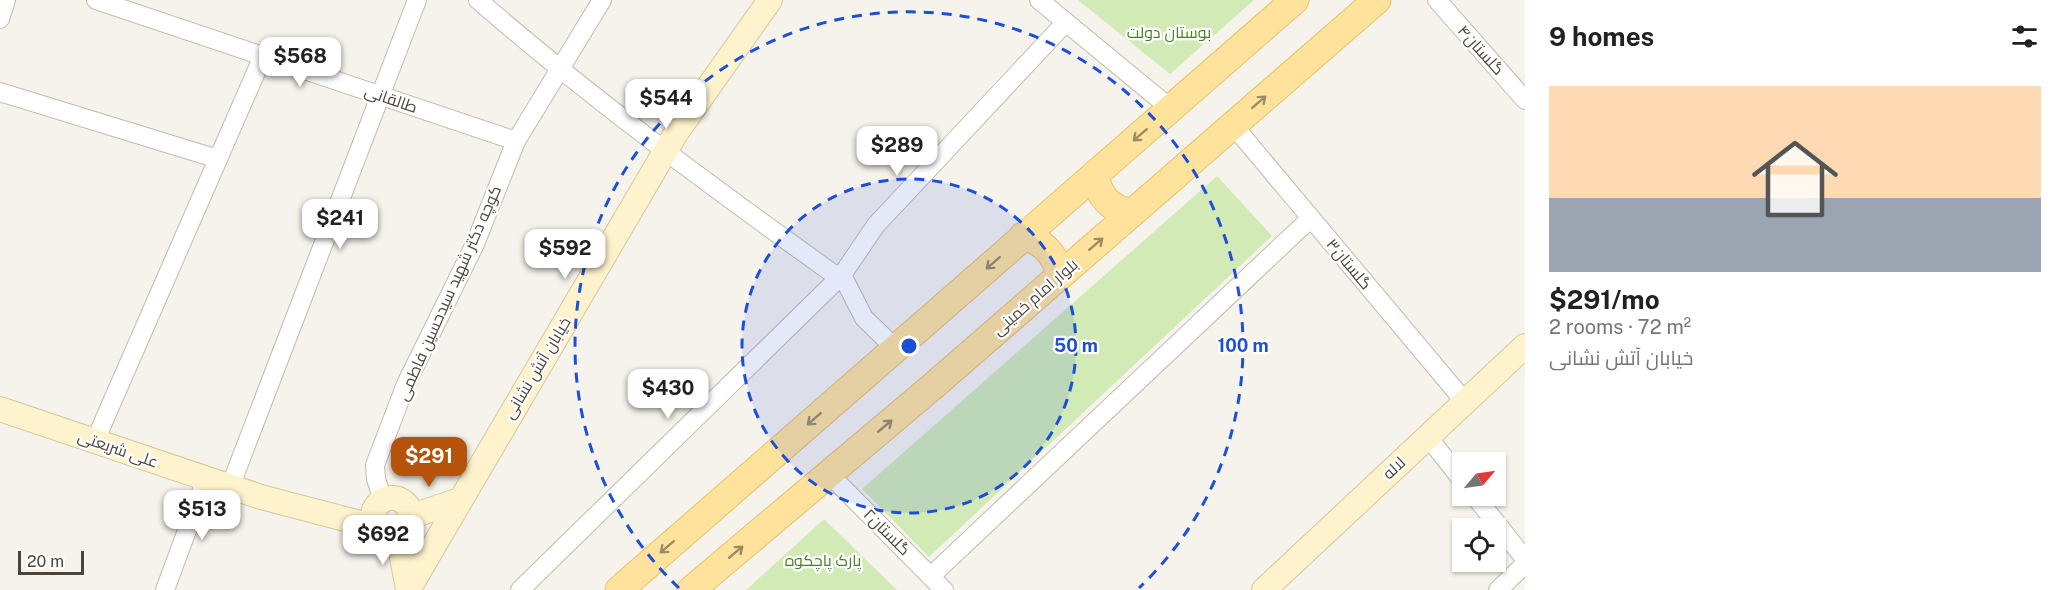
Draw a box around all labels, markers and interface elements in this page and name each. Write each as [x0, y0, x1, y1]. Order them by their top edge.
icon: filters [2008, 20, 2041, 53]
street label: گلستان۴ [1453, 21, 1508, 79]
text: 9 homes [1549, 21, 1654, 52]
park label: بوستان دولت [1127, 23, 1211, 43]
pin: $568 [264, 37, 336, 88]
text: $568 [273, 44, 327, 68]
pin: $544 [630, 79, 702, 130]
street label: طالقانی [362, 81, 420, 118]
text: $544 [639, 86, 693, 110]
one-way arrow [1251, 95, 1266, 109]
icon: home [1741, 125, 1849, 233]
pin: $289 [861, 126, 933, 177]
one-way arrow [1133, 128, 1148, 142]
text: $289 [871, 133, 923, 157]
street label: کوچه دکتر شهید سیدحسین فاطمی [393, 182, 507, 404]
pin: $241 [304, 199, 376, 250]
text: $241 [316, 206, 364, 230]
pin: $592 [529, 229, 601, 280]
street label: گلستان۳ [1322, 235, 1376, 294]
text: $592 [539, 236, 592, 260]
one-way arrow [1088, 237, 1103, 251]
street label: بلوار امام خمینی [988, 255, 1083, 341]
one-way arrow [986, 256, 1001, 270]
text: $291/mo [1549, 284, 1660, 315]
street label: خیابان آتش نشانی [499, 314, 576, 423]
text: 2 rooms · 72 m² [1549, 315, 1691, 339]
text: 50 m [1054, 335, 1098, 356]
text: 100 m [1217, 335, 1269, 356]
centre of rings [899, 336, 919, 356]
text: خیابان آتش نشانی [1549, 346, 1693, 370]
pin: $430 [632, 369, 704, 420]
text: $430 [642, 376, 694, 400]
one-way arrow [807, 412, 822, 426]
one-way arrow [877, 420, 893, 433]
street label: علی شریعتی [75, 426, 161, 473]
pin: $291 [393, 437, 465, 488]
text: $291 [405, 444, 453, 468]
north arrow [1452, 452, 1506, 506]
map controls [1452, 452, 1506, 572]
street label: لاله [1379, 453, 1409, 483]
pin: $513 [166, 490, 238, 541]
text: $513 [178, 497, 226, 521]
street label: گلستان۲ [859, 505, 914, 560]
pin: $692 [347, 515, 419, 566]
button: locate [1452, 518, 1506, 572]
text: $692 [357, 522, 409, 546]
one-way arrow [660, 540, 675, 554]
one-way arrow [728, 545, 743, 559]
scale bar [18, 548, 84, 576]
park label: پارک پاچکوه [785, 551, 862, 572]
text: 20 m [27, 552, 64, 571]

